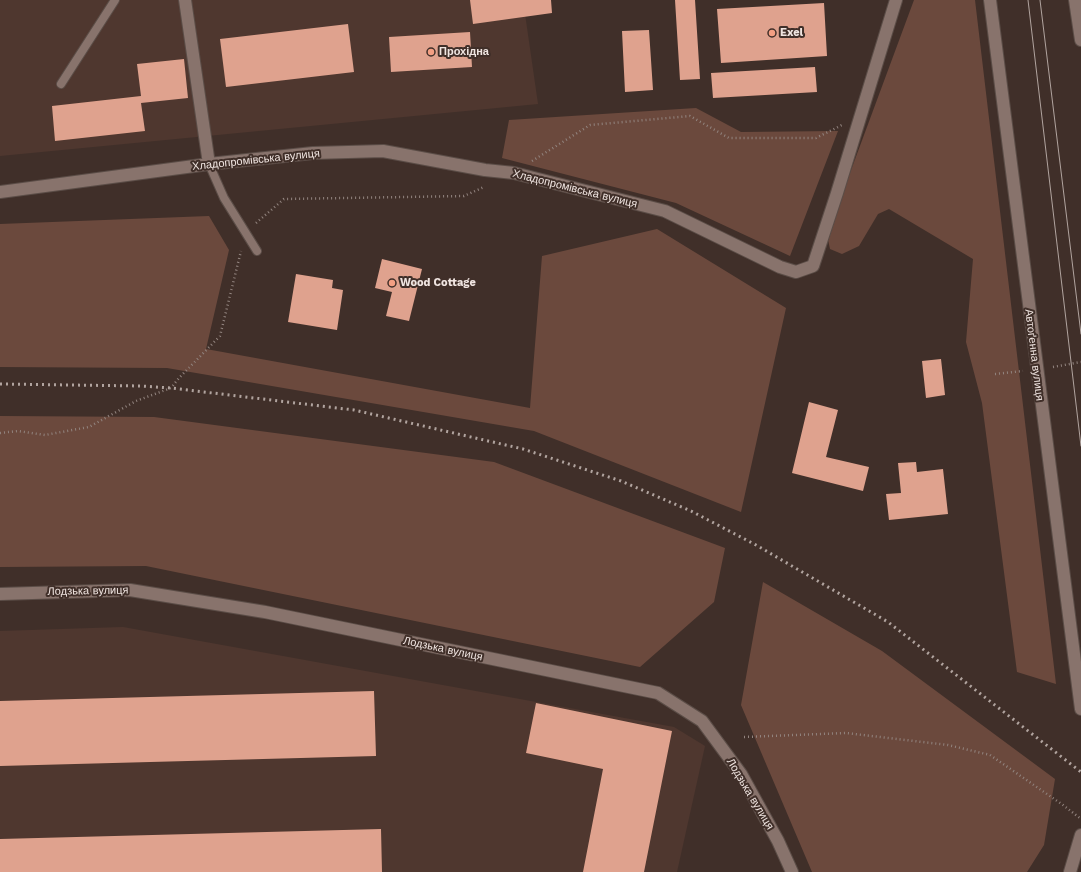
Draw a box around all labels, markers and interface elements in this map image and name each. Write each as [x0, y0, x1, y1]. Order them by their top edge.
place label: Exel [780, 26, 803, 40]
marker: Exel [767, 28, 777, 38]
place label: Прохідна [439, 45, 489, 59]
marker: Прохідна [426, 47, 436, 57]
street label: Хладопромівська вулиця [192, 147, 320, 173]
street label: Хладопромівська вулиця [511, 167, 639, 211]
place label: Wood Cottage [400, 276, 476, 290]
marker: Wood Cottage [387, 278, 397, 288]
street label: Автоґенна вулиця [1022, 308, 1046, 402]
street label: Лодзька вулиця [47, 584, 129, 598]
street label: Лодзька вулиця [402, 634, 484, 664]
street label: Лодзька вулиця [724, 756, 776, 832]

